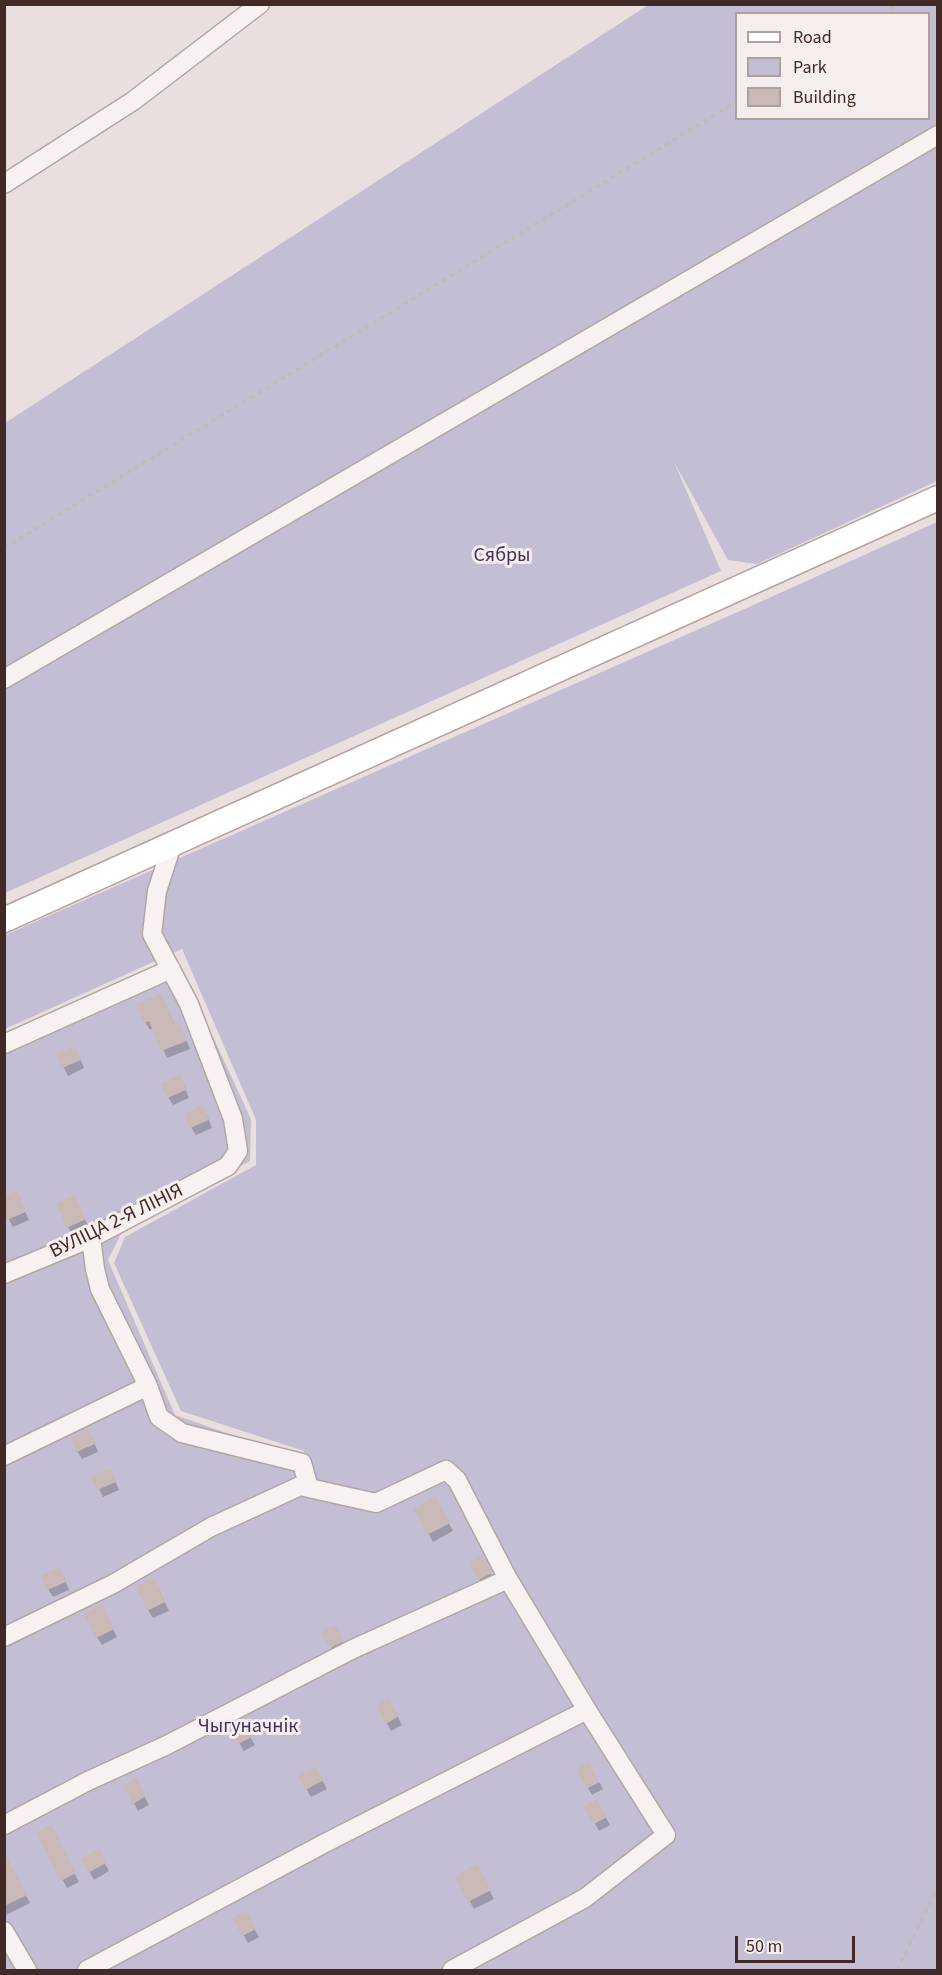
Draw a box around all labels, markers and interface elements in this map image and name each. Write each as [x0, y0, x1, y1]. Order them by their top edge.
legend [735, 12, 930, 120]
text: Road [793, 25, 832, 50]
text: Park [793, 55, 827, 80]
text: Building [793, 85, 856, 110]
park label: Сябры [473, 545, 531, 569]
street label: ВУЛІЦА 2-Я ЛІНІЯ [46, 1179, 188, 1265]
park label: Чыгуначнік [198, 1716, 298, 1740]
scale bar [738, 1924, 858, 1962]
text: 50 m [746, 1934, 782, 1959]

